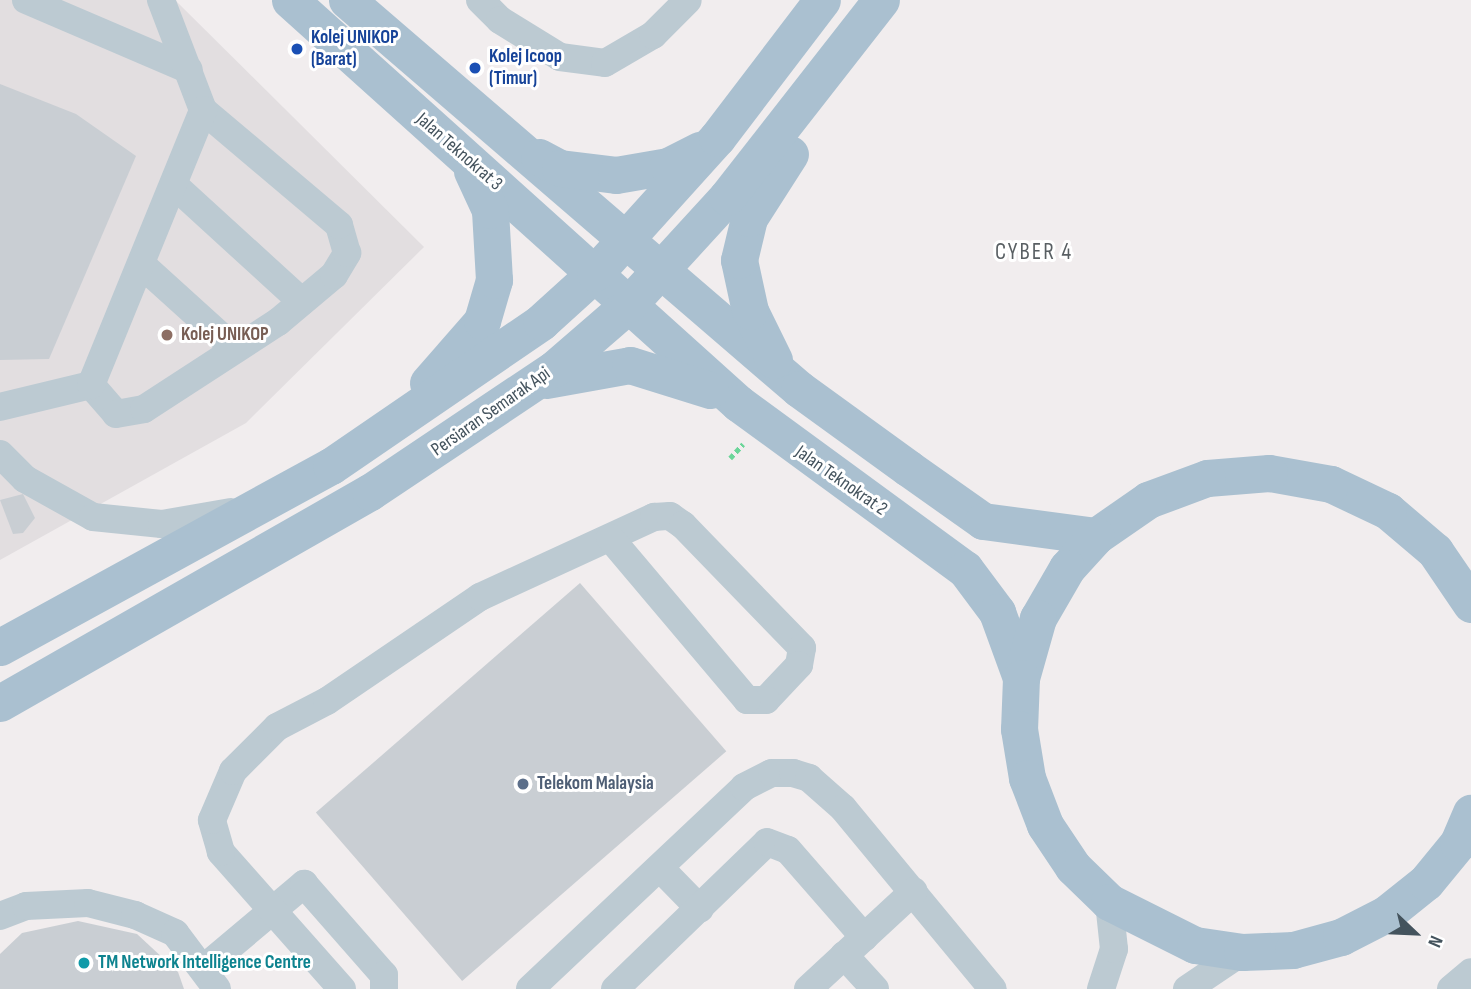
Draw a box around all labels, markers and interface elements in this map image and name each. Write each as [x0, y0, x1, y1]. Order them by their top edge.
place label: Kolej UNIKOP (Barat) [311, 27, 399, 71]
marker: Kolej UNIKOP (Barat) [289, 41, 305, 57]
place label: Kolej Icoop (Timur) [489, 46, 562, 90]
marker: Kolej Icoop (Timur) [467, 60, 483, 76]
street label: Jalan Teknokrat 3 [411, 108, 507, 196]
district label: CYBER 4 [996, 238, 1072, 266]
place label: Kolej UNIKOP [181, 324, 269, 346]
marker: Kolej UNIKOP [159, 327, 175, 343]
street label: Persiaran Semarak Api [427, 363, 555, 461]
street label: Jalan Teknokrat 2 [791, 441, 891, 521]
place label: Telekom Malaysia [537, 773, 654, 795]
marker: Telekom Malaysia [515, 776, 531, 792]
north arrow [1380, 898, 1450, 968]
text: N [1422, 932, 1447, 951]
place label: TM Network Intelligence Centre [98, 952, 311, 974]
marker: TM Network Intelligence Centre [76, 955, 92, 971]

